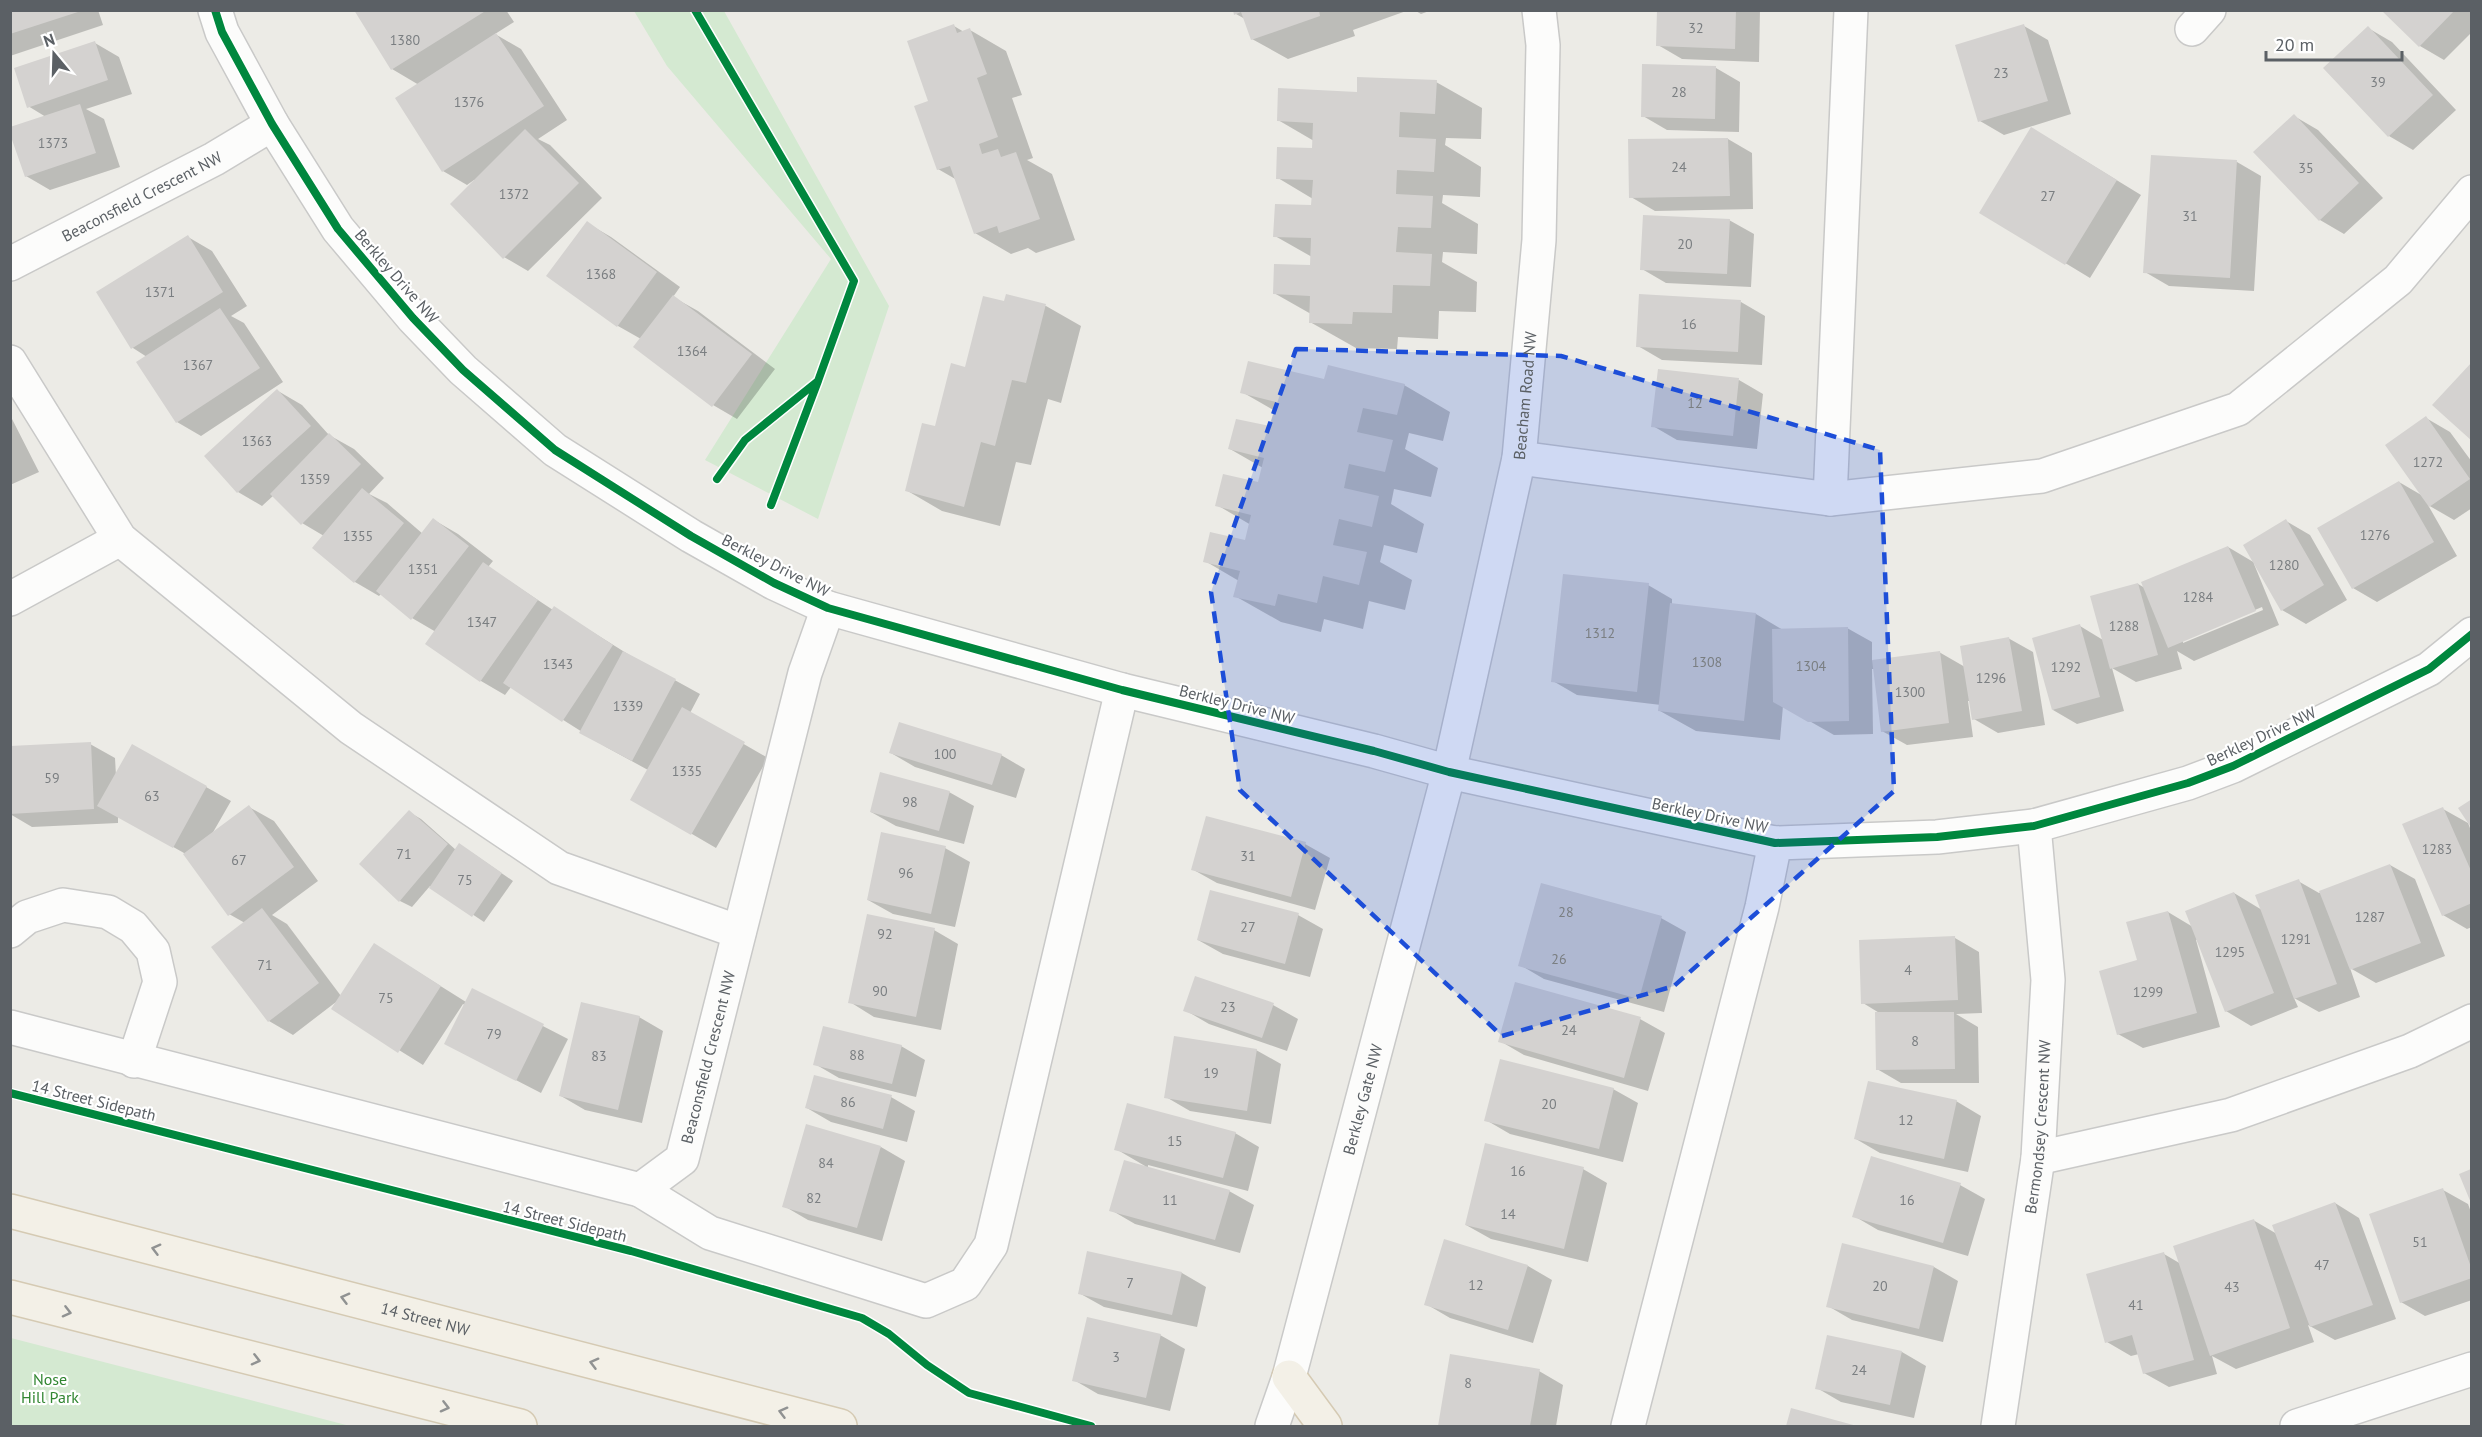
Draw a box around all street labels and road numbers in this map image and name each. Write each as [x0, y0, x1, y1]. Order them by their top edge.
street label: Beaconsfield Crescent NW [58, 146, 226, 246]
street label: Berkley Drive NW [351, 225, 444, 328]
street label: Beacham Road NW [1509, 330, 1541, 461]
street label: Berkley Drive NW [719, 529, 834, 601]
street label: Berkley Drive NW [1177, 680, 1298, 728]
street label: Berkley Drive NW [2203, 702, 2320, 770]
street label: Berkley Drive NW [1650, 793, 1771, 837]
street label: Beaconsfield Crescent NW [676, 968, 739, 1146]
street label: Bermondsey Crescent NW [2020, 1039, 2055, 1215]
street label: Berkley Gate NW [1338, 1041, 1387, 1157]
street label: 14 Street Sidepath [30, 1075, 158, 1125]
street label: 14 Street Sidepath [501, 1196, 629, 1246]
street label: 14 Street NW [379, 1297, 473, 1340]

